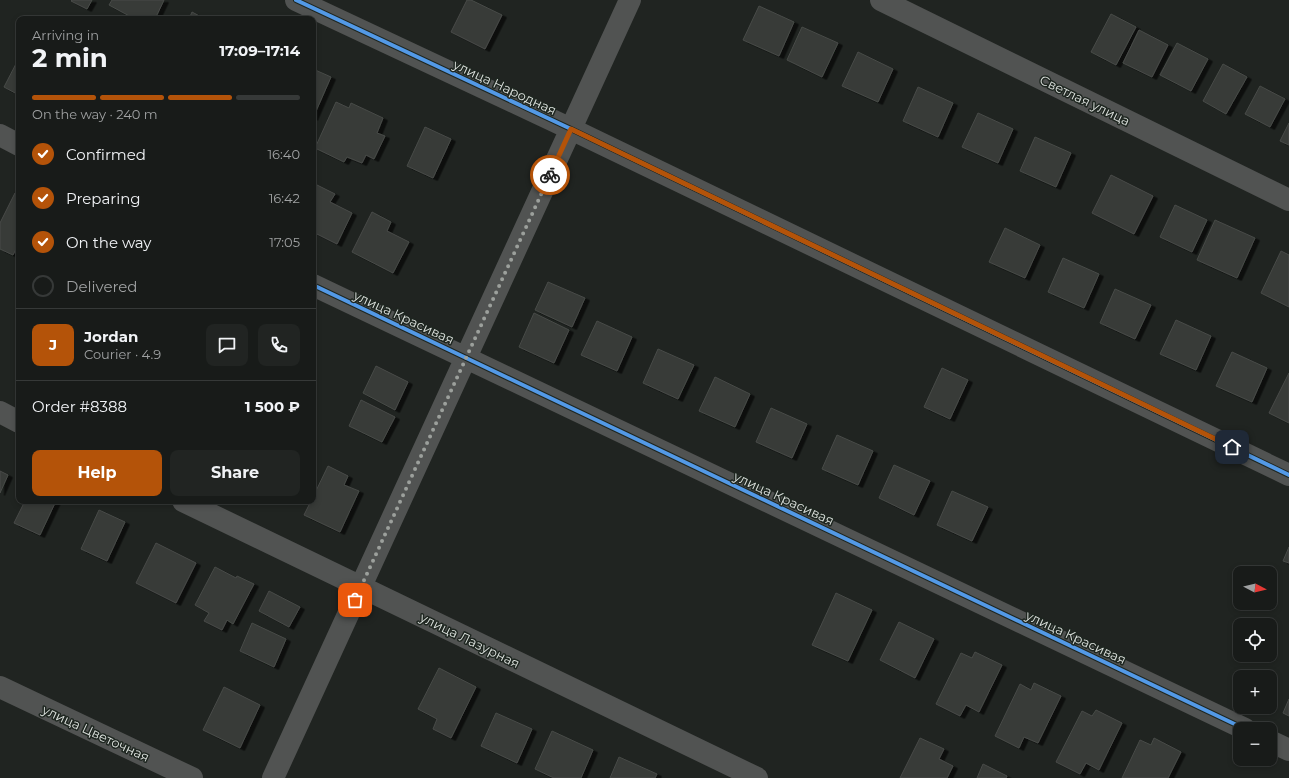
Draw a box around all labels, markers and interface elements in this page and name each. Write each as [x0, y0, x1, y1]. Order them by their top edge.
text: Arriving in [32, 27, 99, 43]
text: 17:09–17:14 [219, 41, 300, 60]
text: 2 min [32, 42, 108, 74]
street label: улица Народная [450, 56, 559, 118]
street label: Светлая улица [1037, 71, 1133, 129]
text: On the way · 240 m [32, 106, 158, 122]
icon: check [32, 143, 54, 165]
text: Confirmed [66, 145, 146, 164]
text: 16:40 [267, 146, 300, 162]
courier [530, 155, 570, 195]
icon: bike [539, 164, 561, 186]
icon: check [32, 187, 54, 209]
text: Preparing [66, 189, 141, 208]
text: 16:42 [269, 190, 300, 206]
icon: check [32, 231, 54, 253]
text: On the way [66, 233, 151, 252]
text: 17:05 [269, 234, 300, 250]
text: Delivered [66, 277, 138, 296]
street label: улица Красивая [350, 286, 457, 347]
button: chat [206, 324, 248, 366]
button: phone [258, 324, 300, 366]
text: Jordan [84, 327, 138, 346]
text: J [49, 335, 57, 354]
text: Courier · 4.9 [84, 346, 161, 362]
text: Order #8388 [32, 397, 127, 416]
text: 1 500 ₽ [245, 397, 300, 416]
pin [1215, 430, 1249, 464]
icon: home [1221, 436, 1243, 458]
button: Help [32, 450, 162, 496]
button: Share [170, 450, 300, 496]
street label: улица Красивая [730, 467, 837, 528]
north arrow [1233, 566, 1277, 610]
map controls [1233, 566, 1277, 766]
pin [338, 583, 372, 617]
icon: bag [344, 589, 366, 611]
street label: улица Красивая [1022, 606, 1129, 667]
street label: улица Лазурная [417, 608, 523, 671]
button: locate [1233, 618, 1277, 662]
button: + [1233, 670, 1277, 714]
street label: улица Цветочная [39, 701, 152, 765]
button: − [1233, 722, 1277, 766]

